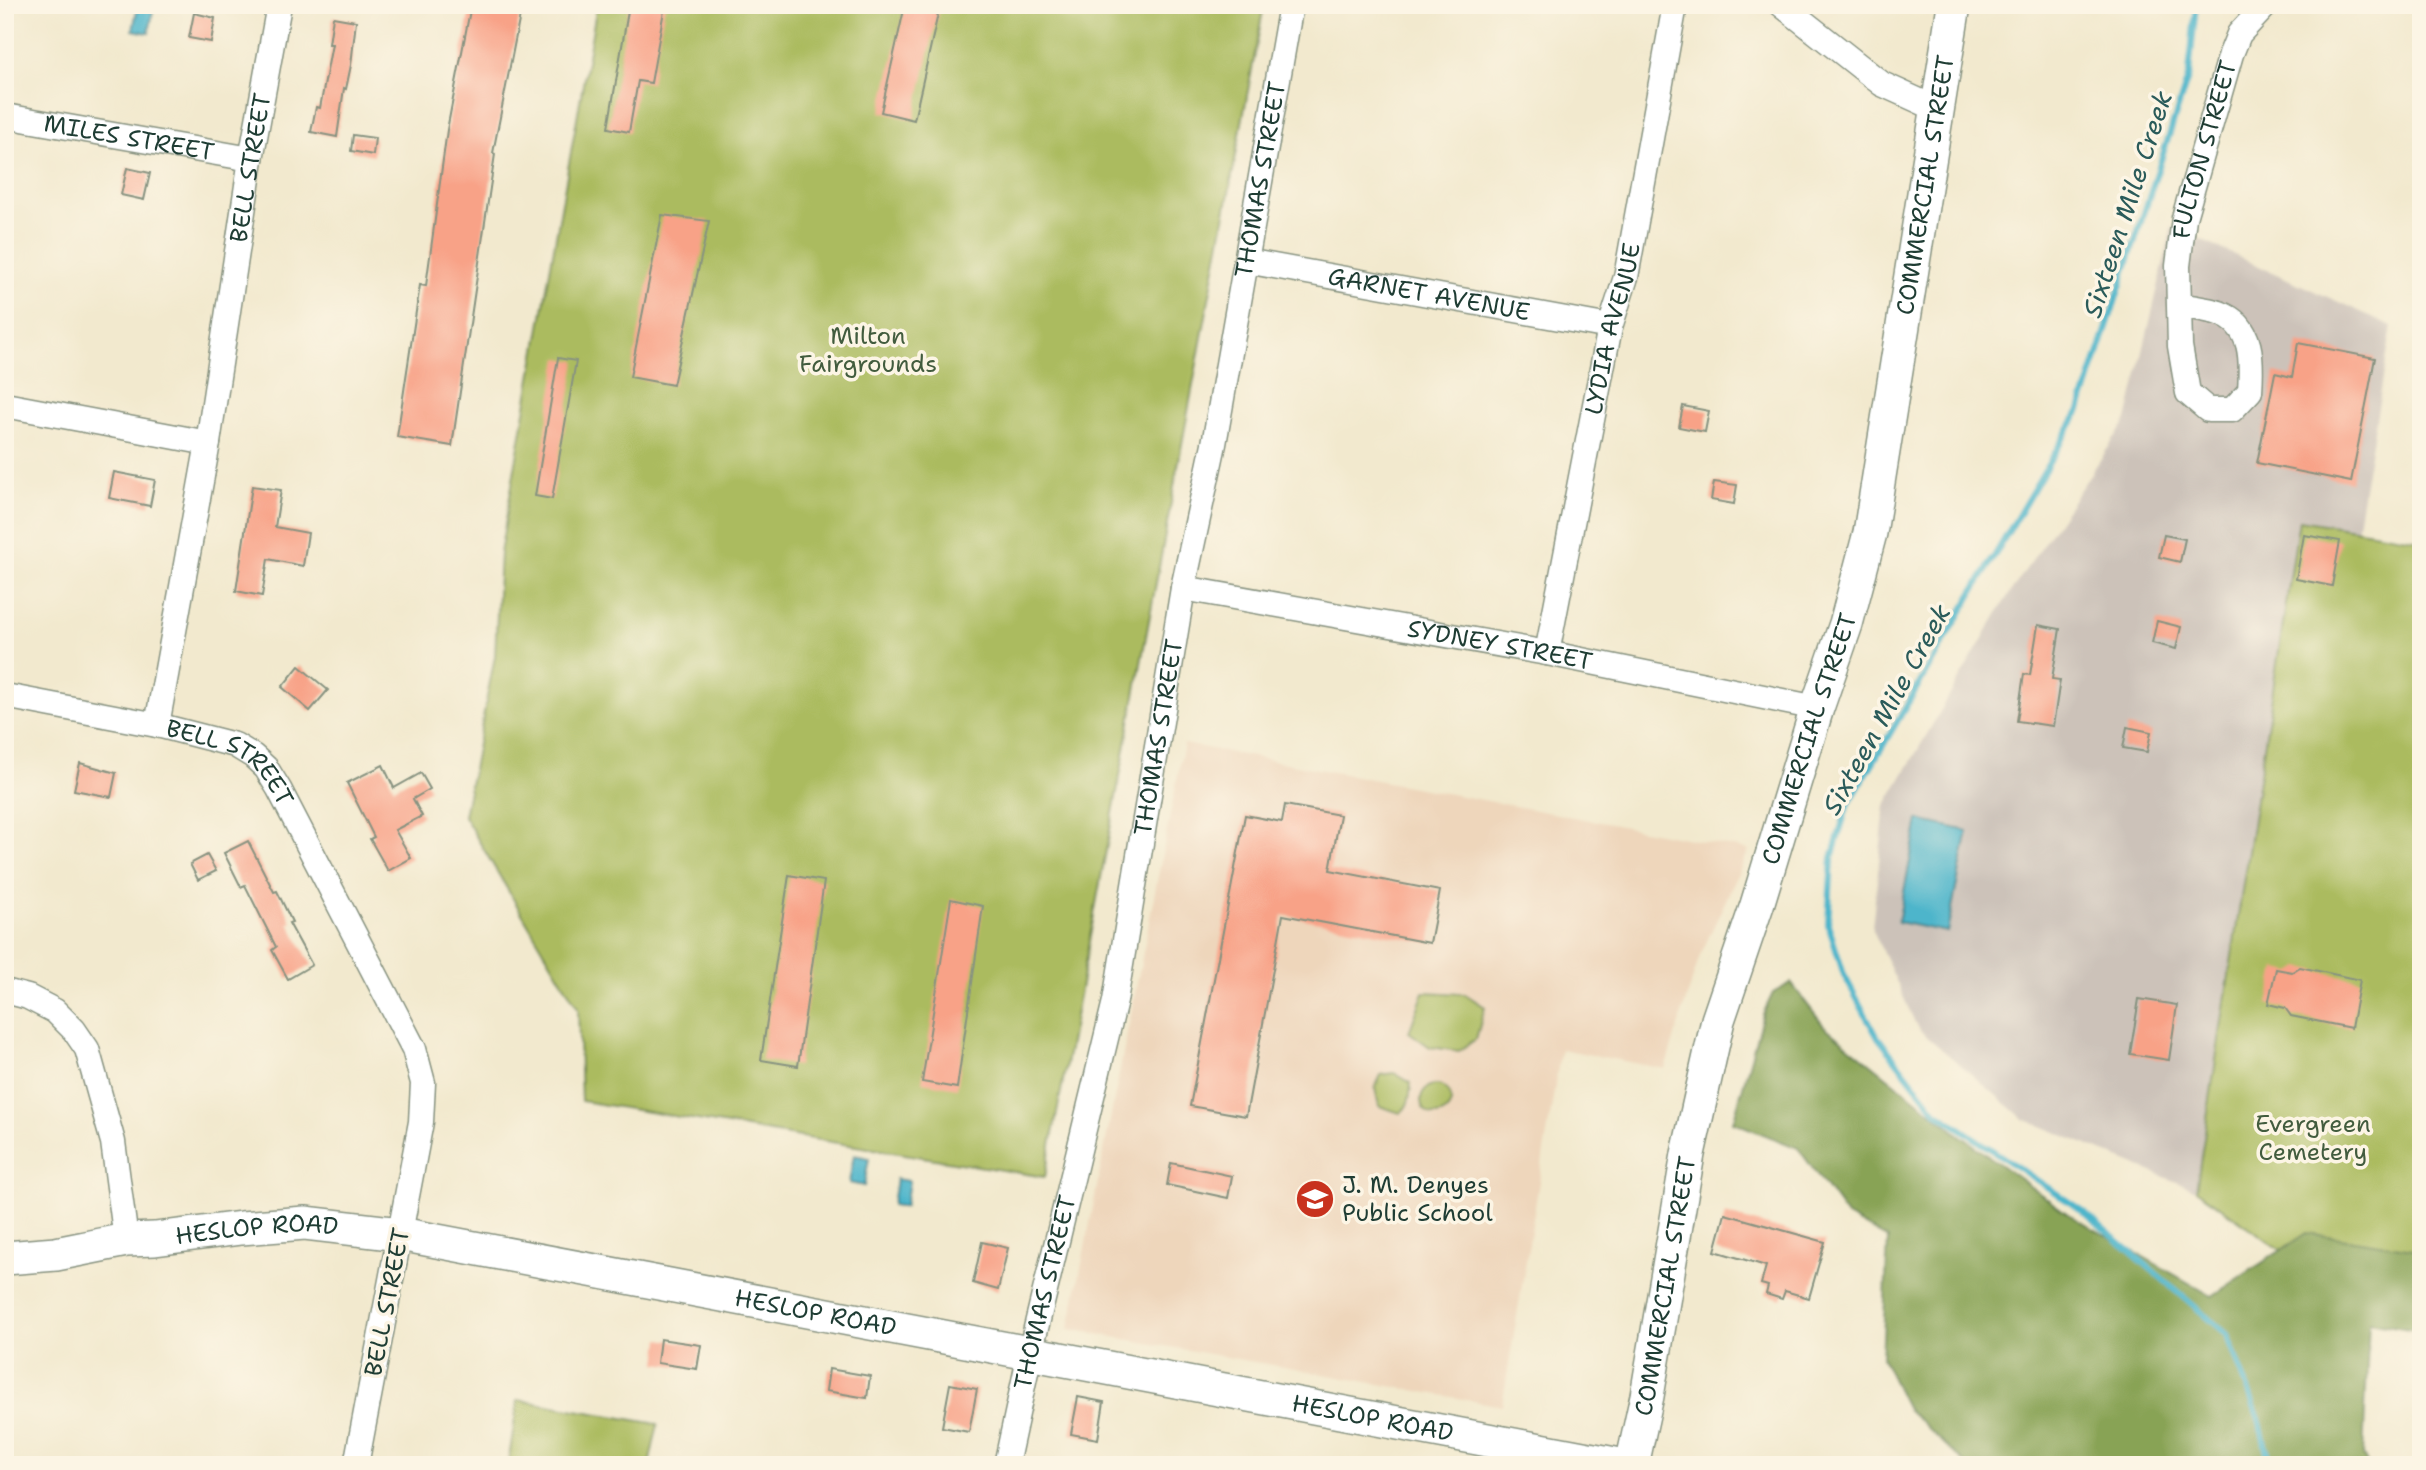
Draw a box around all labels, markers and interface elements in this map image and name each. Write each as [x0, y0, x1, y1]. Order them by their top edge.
street label: COMMERCIAL STREET [1889, 53, 1962, 317]
street label: FULTON STREET [2166, 56, 2244, 241]
street label: THOMAS STREET [1227, 79, 1293, 280]
water label: Sixteen Mile Creek [2074, 86, 2180, 322]
street label: BELL STREET [223, 91, 279, 245]
street label: MILES STREET [41, 107, 217, 168]
street label: LYDIA AVENUE [1577, 240, 1648, 418]
street label: GARNET AVENUE [1325, 260, 1533, 328]
park label: Milton Fairgrounds [799, 320, 937, 380]
water label: Sixteen Mile Creek [1813, 597, 1959, 821]
street label: COMMERCIAL STREET [1754, 609, 1864, 869]
street label: SYDNEY STREET [1405, 612, 1596, 678]
street label: THOMAS STREET [1127, 636, 1190, 838]
street label: BELL STREET [163, 712, 301, 811]
park label: Evergreen Cemetery [2255, 1108, 2371, 1168]
street label: COMMERCIAL STREET [1627, 1154, 1703, 1419]
place label: J. M. Denyes Public School [1342, 1169, 1493, 1229]
school or university icon: J. M. Denyes Public School [1294, 1178, 1336, 1220]
street label: THOMAS STREET [1007, 1192, 1084, 1392]
street label: HESLOP ROAD [173, 1207, 340, 1252]
street label: BELL STREET [357, 1225, 417, 1379]
street label: HESLOP ROAD [732, 1282, 899, 1344]
street label: HESLOP ROAD [1289, 1387, 1456, 1449]

